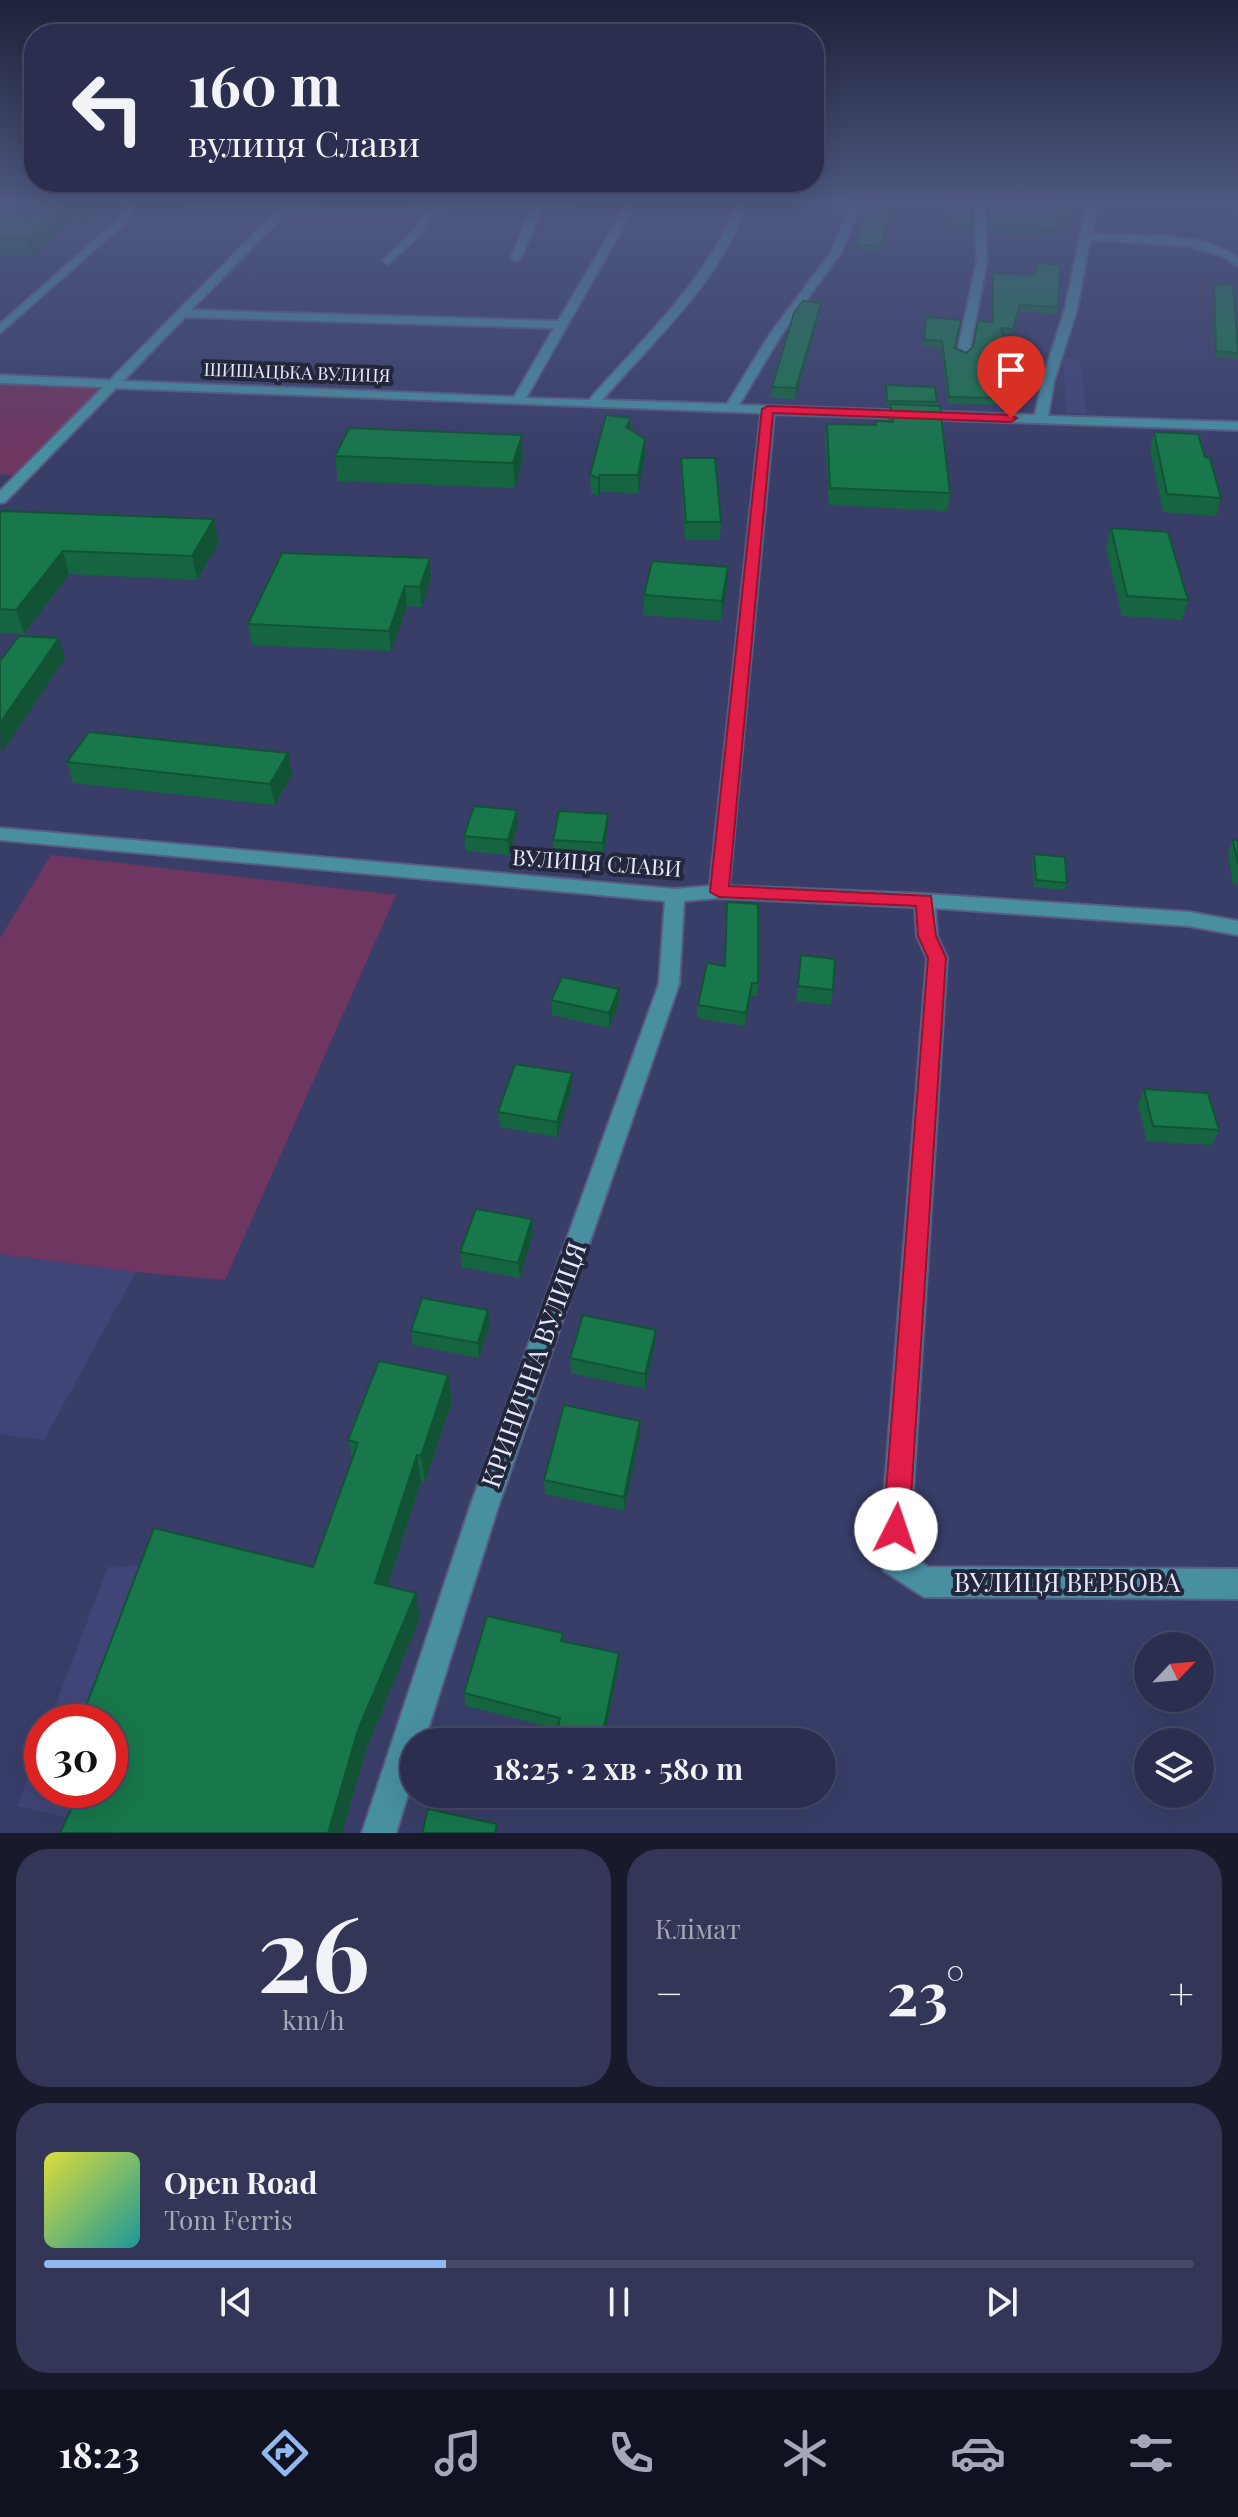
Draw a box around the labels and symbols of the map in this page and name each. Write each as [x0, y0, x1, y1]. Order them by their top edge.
pin [977, 336, 1045, 418]
street label: ШИШАЦЬКА ВУЛИЦЯ [203, 357, 391, 387]
street label: ВУЛИЦЯ СЛАВИ [511, 841, 683, 883]
street label: КРИНИЧНА ВУЛИЦЯ [472, 1237, 593, 1492]
position arrow [854, 1487, 938, 1571]
street label: ВУЛИЦЯ ВЕРБОВА [954, 1564, 1181, 1599]
north arrow [1134, 1632, 1214, 1712]
speed limit sign: 30 [24, 1704, 128, 1808]

